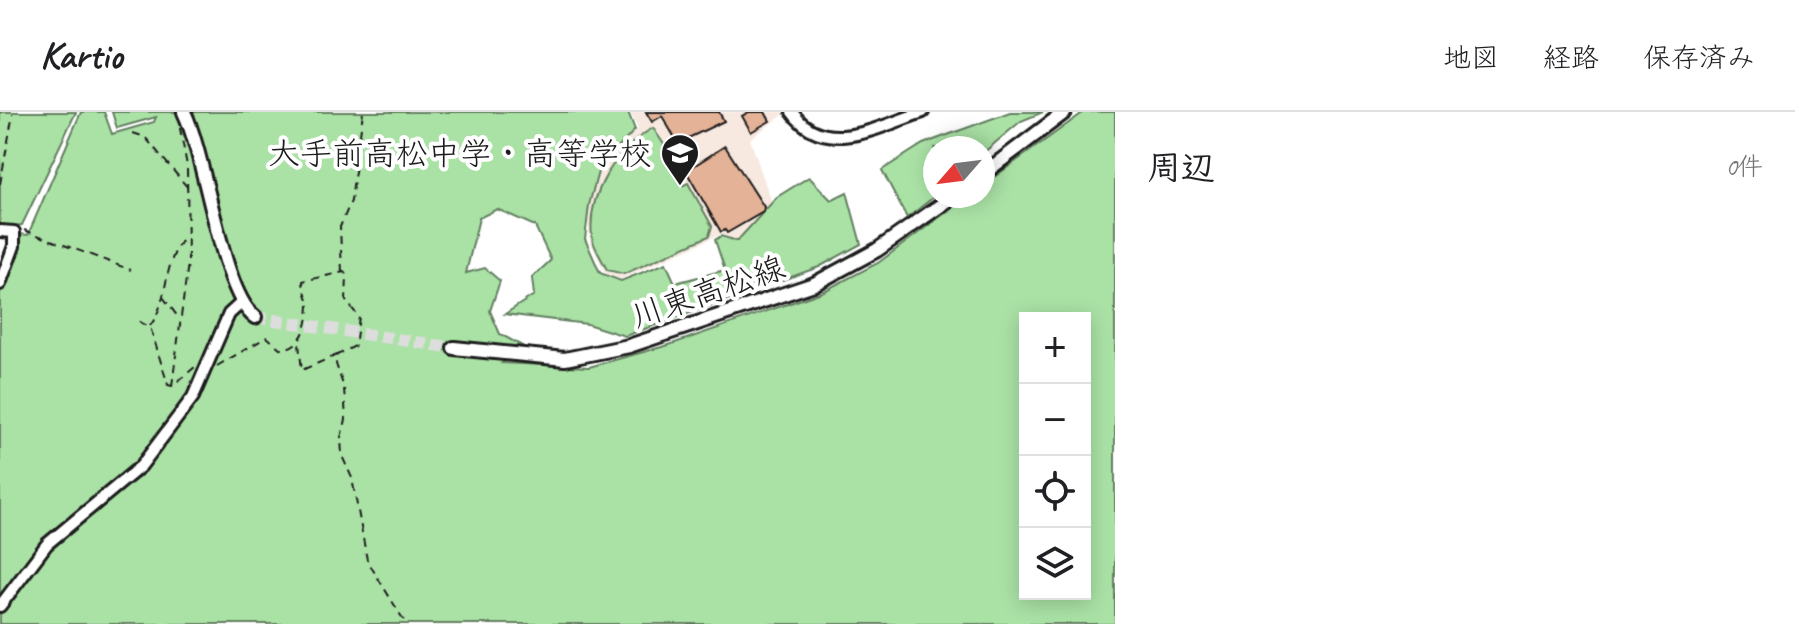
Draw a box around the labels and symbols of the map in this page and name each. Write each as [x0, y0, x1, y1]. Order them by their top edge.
school or university icon: 大手前高松中学・高等学校 [659, 132, 701, 187]
place label: 大手前高松中学・高等学校 [268, 133, 652, 174]
north arrow [923, 136, 995, 208]
street label: 川東高松線 [626, 247, 790, 337]

